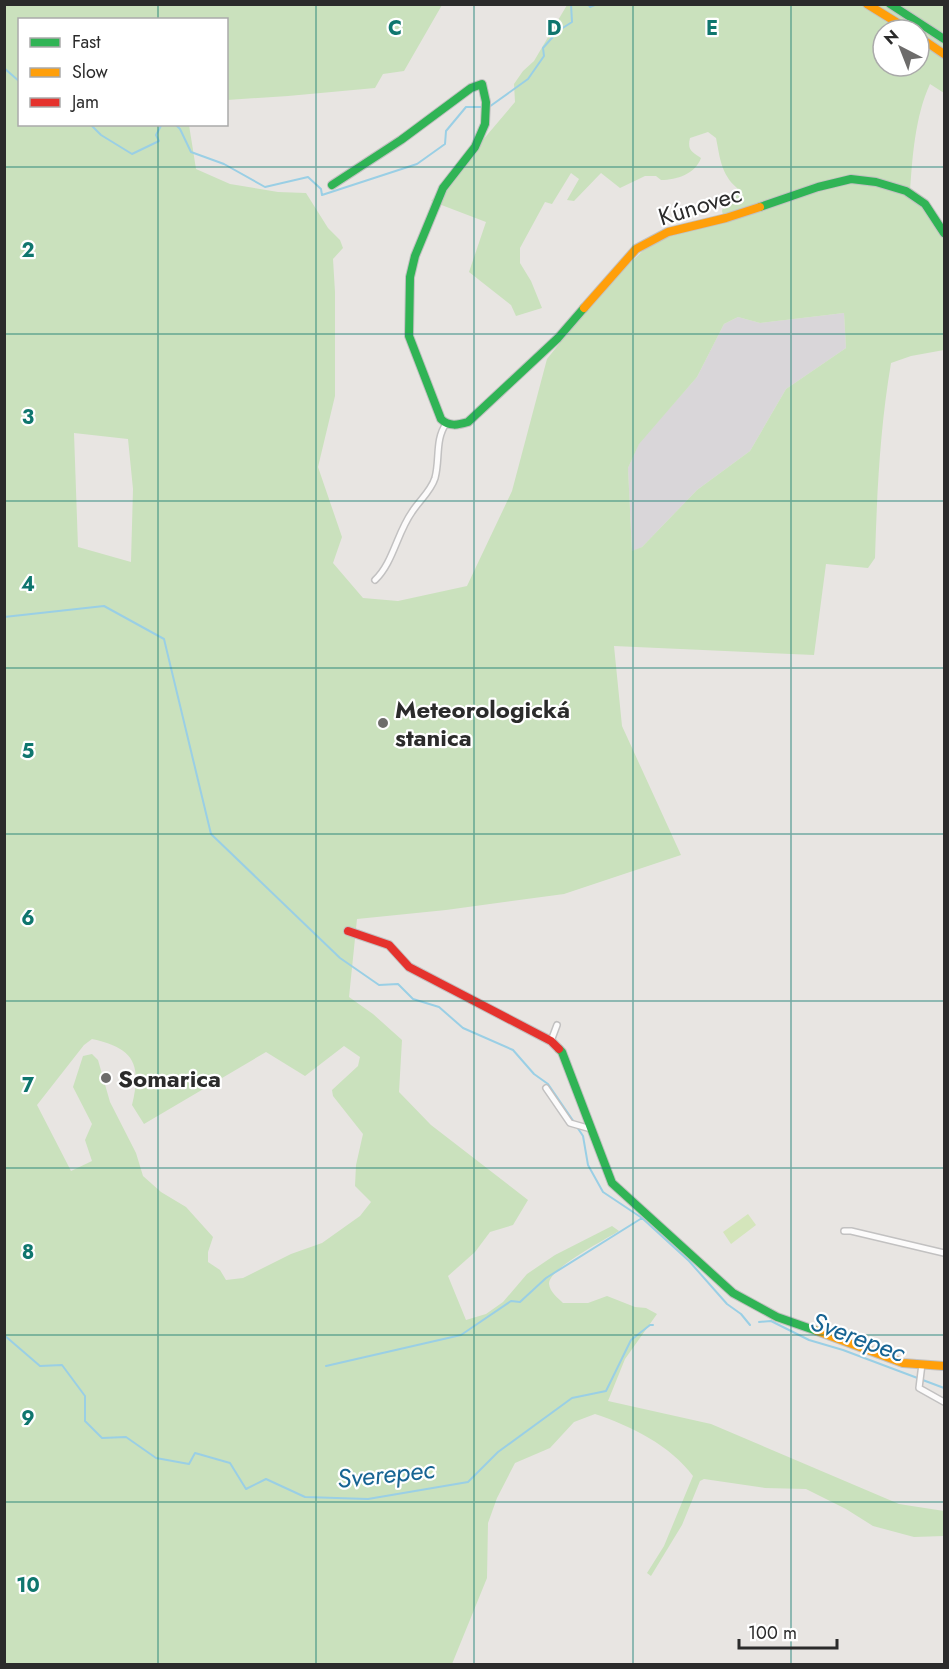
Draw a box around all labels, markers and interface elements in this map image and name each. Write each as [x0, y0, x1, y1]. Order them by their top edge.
text: C [388, 14, 402, 43]
text: D [547, 14, 561, 43]
text: E [706, 14, 718, 43]
legend [18, 18, 228, 126]
north arrow [871, 18, 931, 78]
text: N [879, 24, 904, 50]
text: Fast [72, 29, 101, 55]
text: Slow [72, 59, 109, 85]
text: Jam [70, 89, 99, 115]
street label: Kúnovec [654, 176, 746, 234]
text: 2 [21, 236, 35, 265]
text: 3 [22, 403, 34, 432]
text: 4 [21, 570, 35, 599]
place label: Meteorologická stanica [395, 692, 570, 755]
marker: Meteorologická stanica [376, 716, 390, 730]
text: 5 [22, 737, 35, 766]
text: 6 [21, 904, 35, 933]
place label: Somarica [118, 1061, 221, 1096]
text: 7 [22, 1071, 35, 1100]
marker: Somarica [99, 1071, 113, 1085]
text: 8 [22, 1238, 34, 1267]
water label: Sverepec [805, 1302, 912, 1372]
text: 9 [21, 1404, 35, 1433]
water label: Sverepec [335, 1450, 438, 1498]
text: 10 [16, 1571, 40, 1600]
scale bar [739, 1612, 836, 1650]
text: 100 m [748, 1620, 797, 1646]

